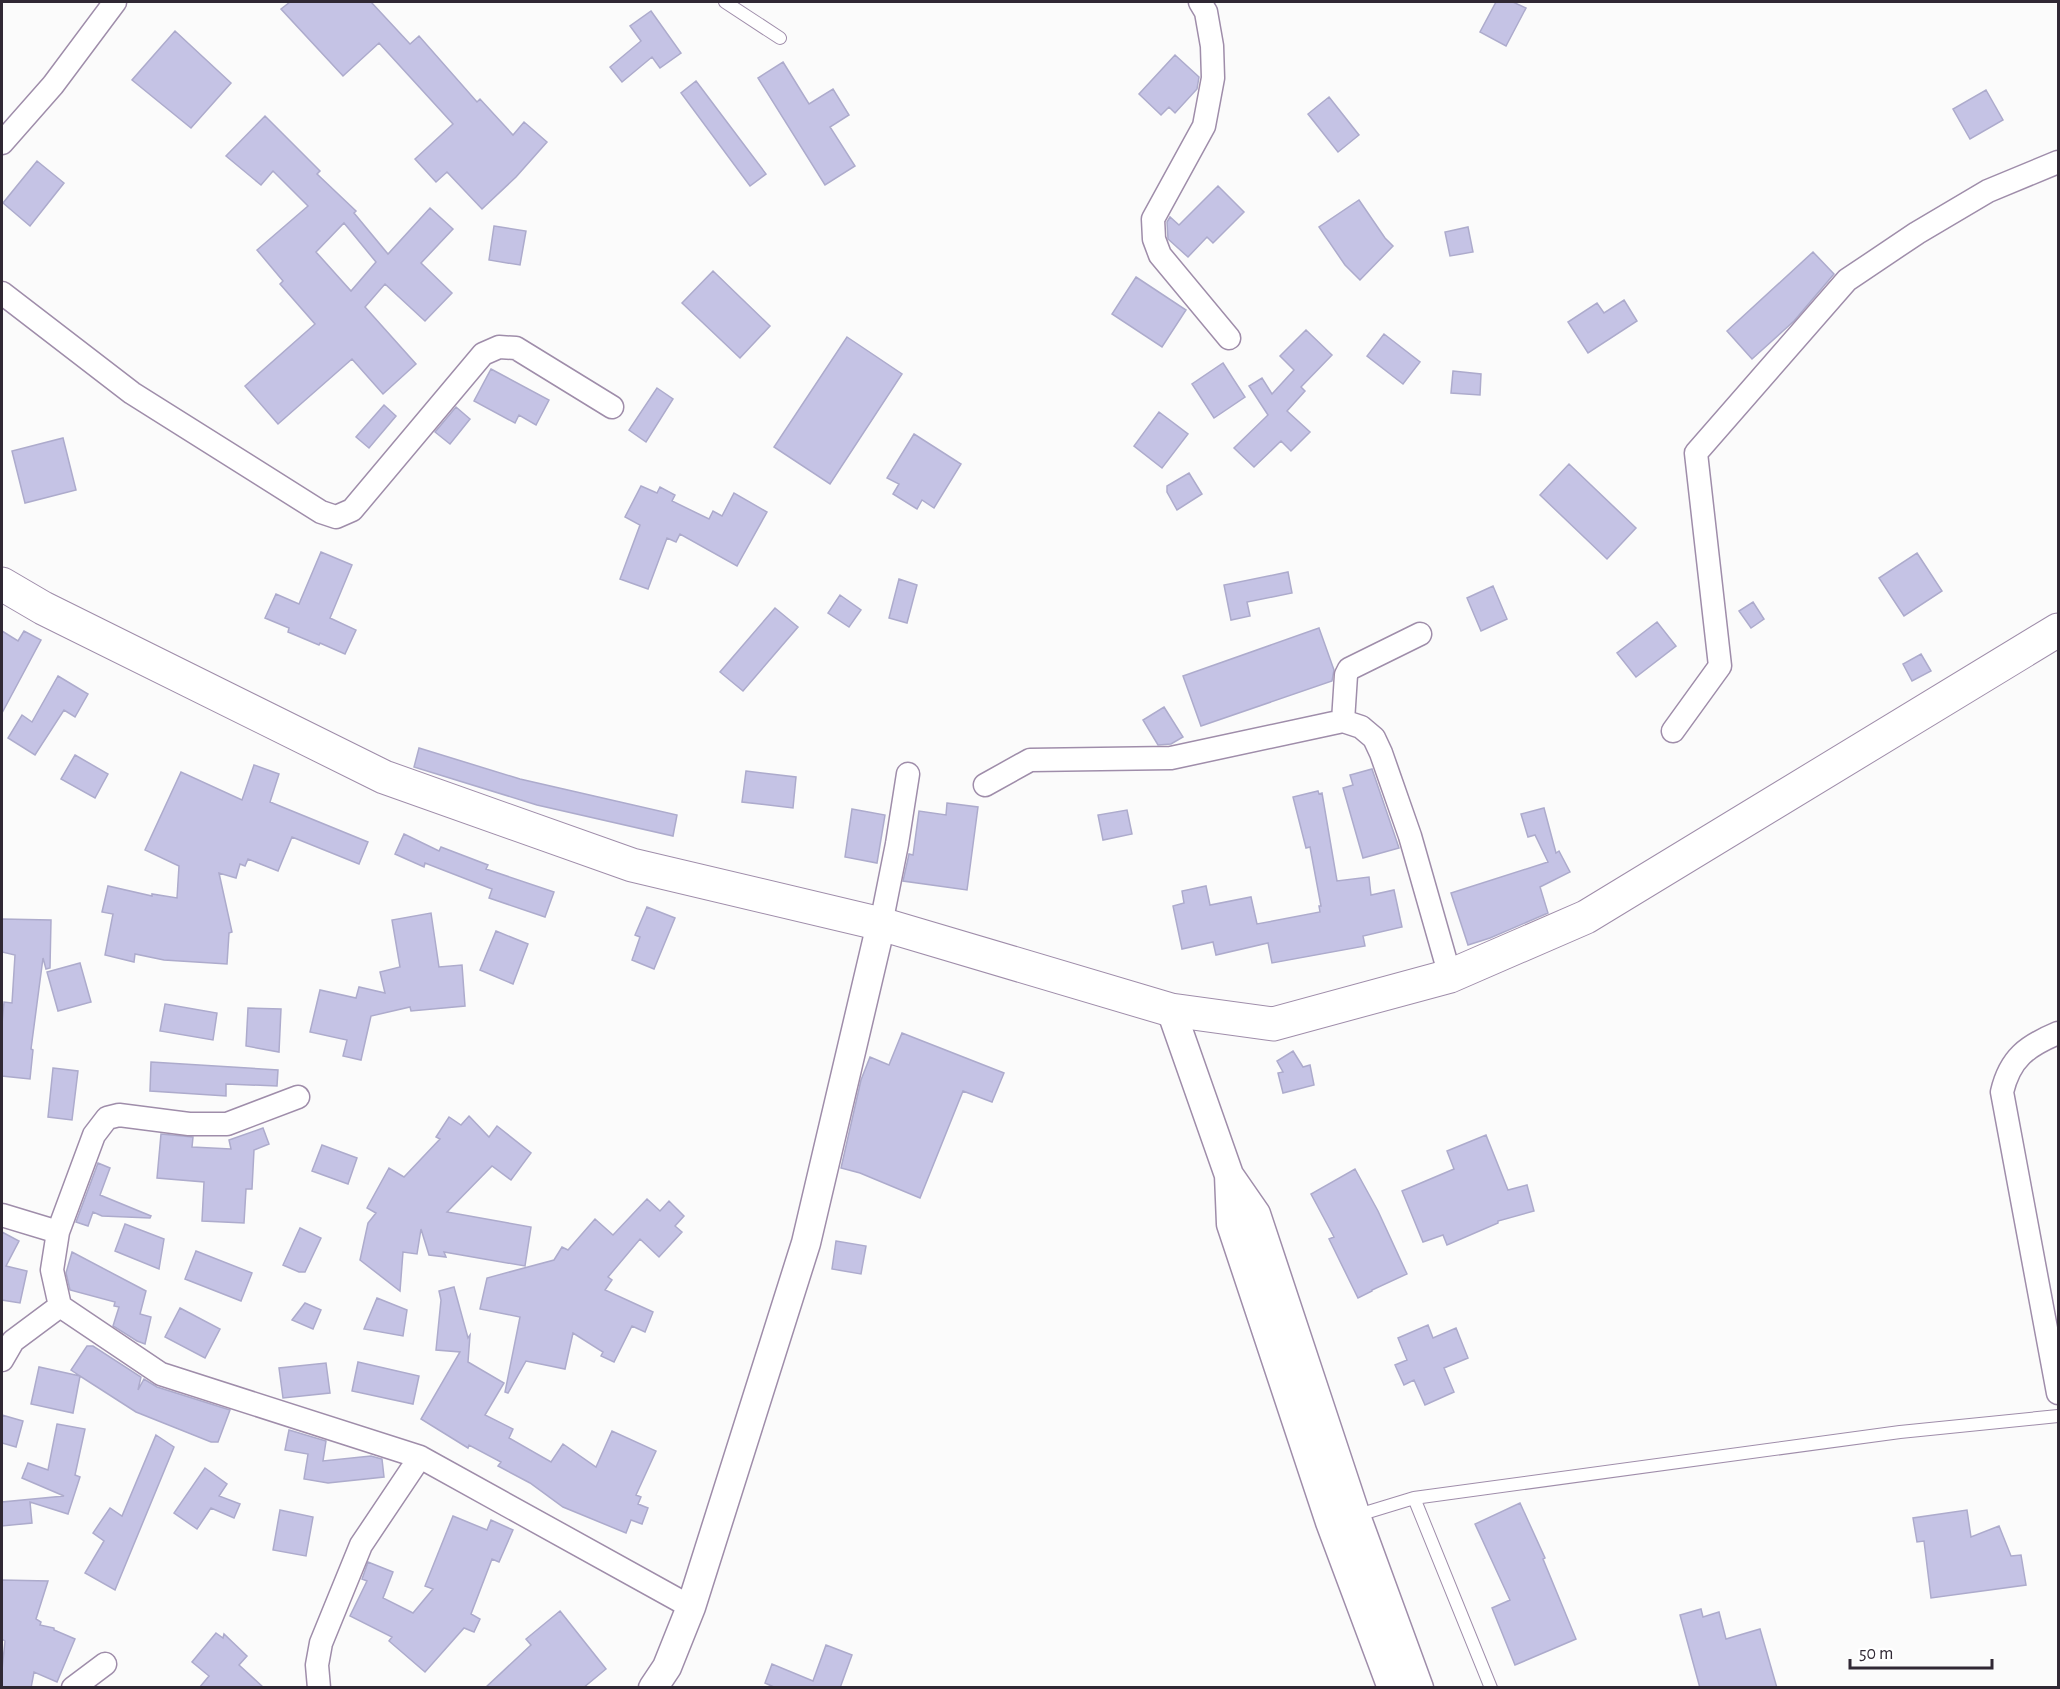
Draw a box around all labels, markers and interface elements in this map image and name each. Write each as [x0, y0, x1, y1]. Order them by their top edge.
scale bar [1850, 1632, 1992, 1670]
text: 50 m [1859, 1645, 1893, 1663]

